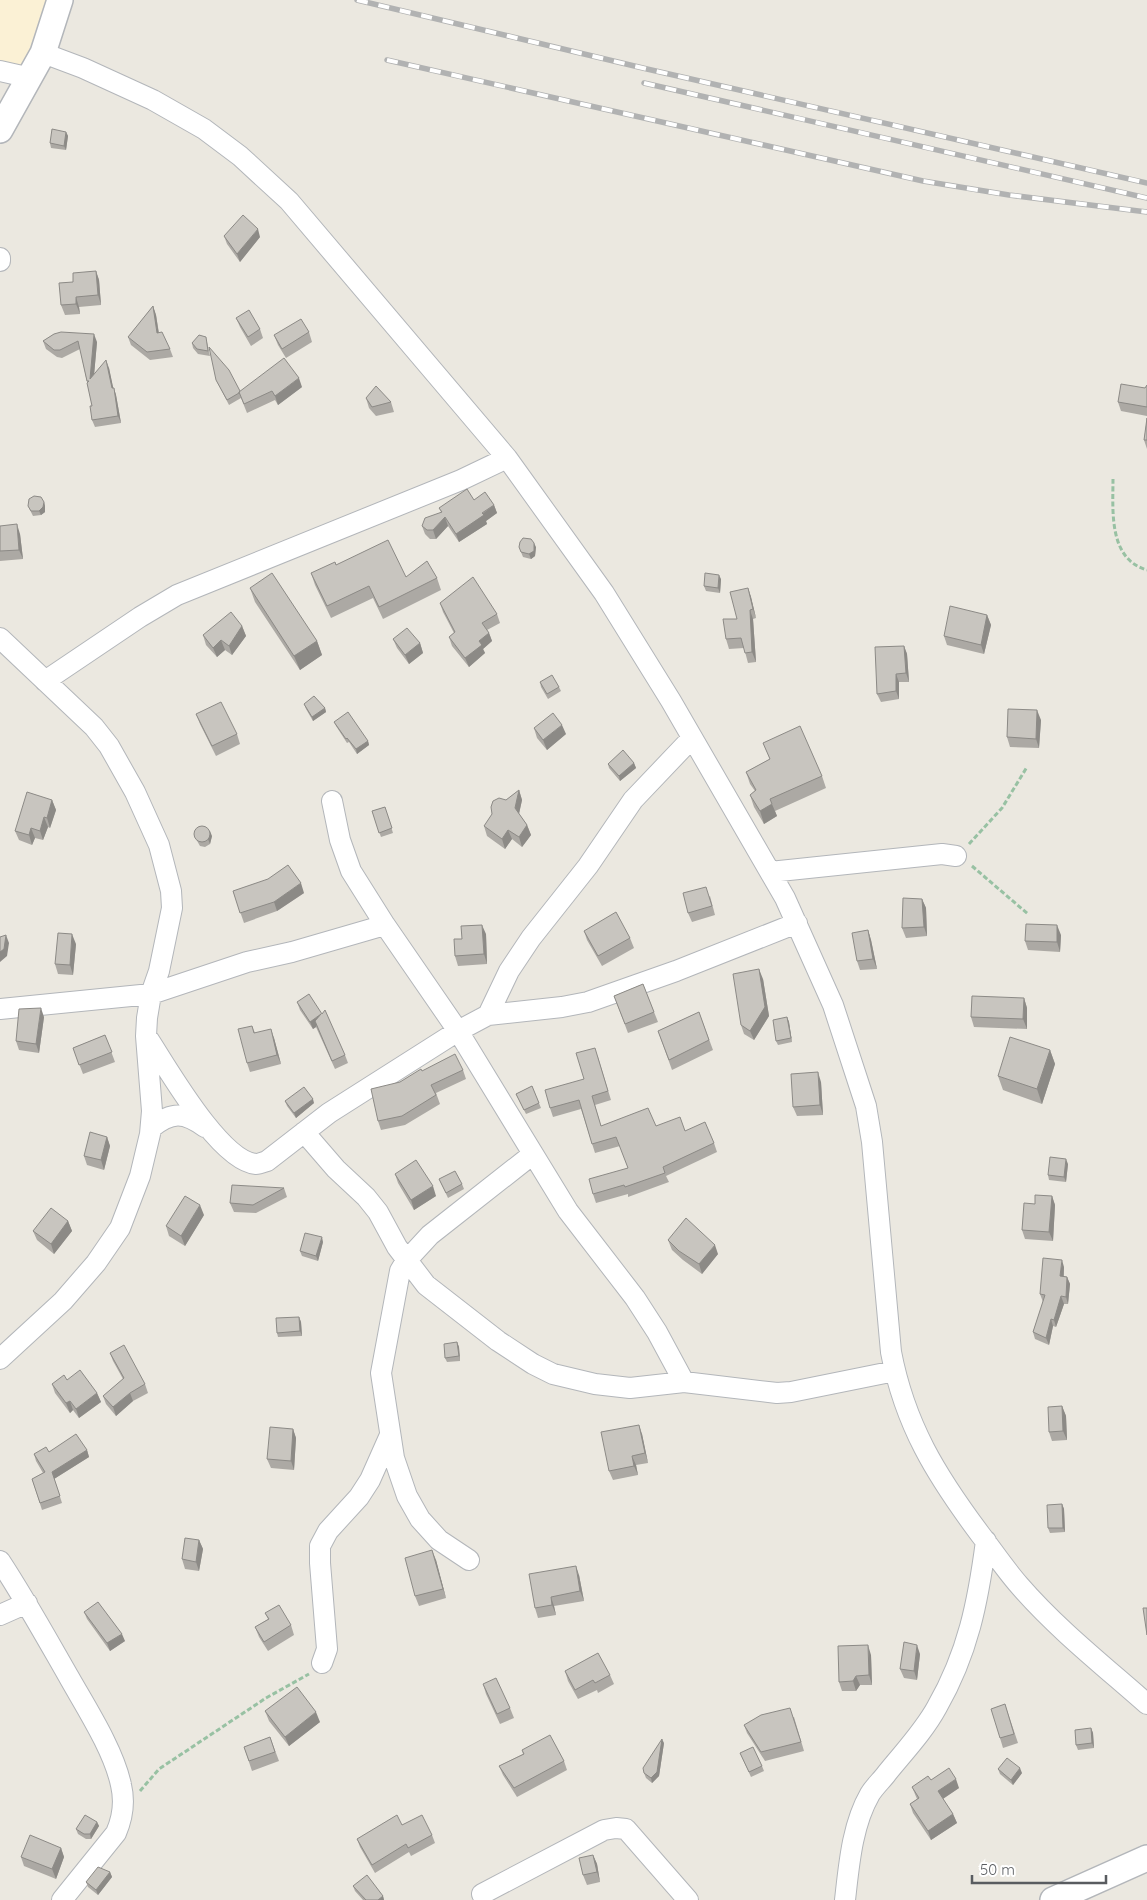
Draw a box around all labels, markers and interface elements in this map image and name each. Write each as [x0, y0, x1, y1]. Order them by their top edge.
scale bar [972, 1852, 1106, 1884]
text: 50 m [980, 1860, 1015, 1879]

